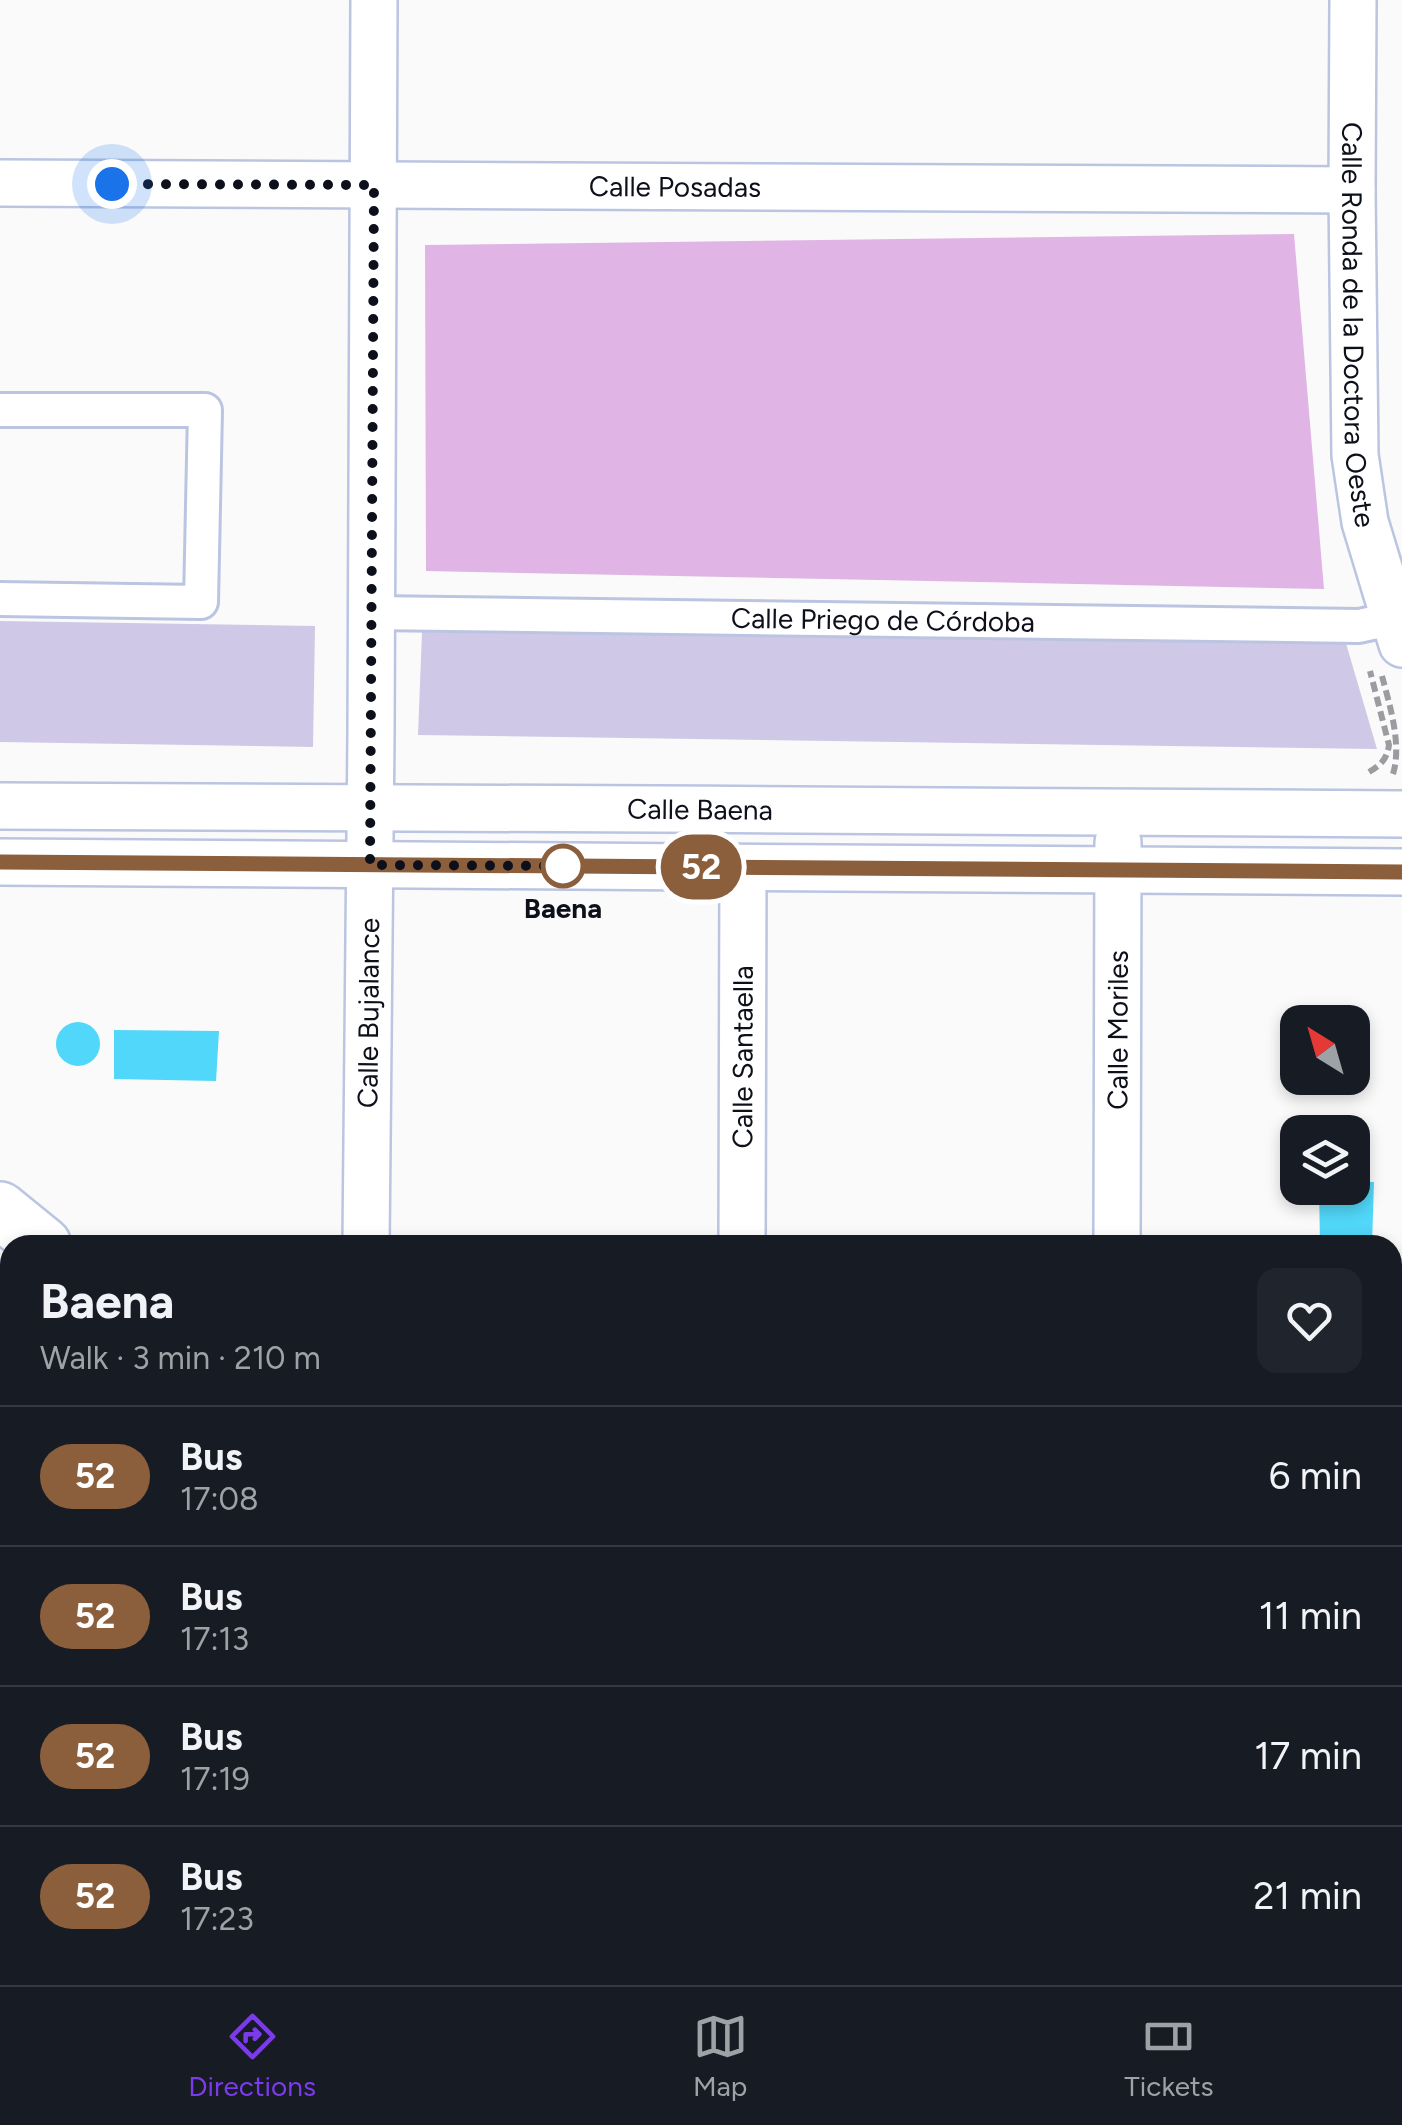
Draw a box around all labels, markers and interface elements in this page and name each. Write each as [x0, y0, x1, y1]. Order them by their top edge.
street label: Calle Ronda de la Doctora Oeste [1335, 122, 1383, 530]
your location [87, 159, 137, 209]
street label: Calle Posadas [589, 169, 761, 204]
street label: Calle Priego de Córdoba [731, 601, 1035, 639]
street label: Calle Baena [627, 792, 773, 827]
line badge: 52 [656, 834, 746, 900]
marker: Baena [542, 845, 584, 887]
text: 52 [681, 846, 721, 888]
place label: Baena [524, 891, 602, 925]
street label: Calle Bujalance [350, 918, 386, 1108]
street label: Calle Moriles [1100, 950, 1135, 1110]
street label: Calle Santaella [725, 966, 760, 1148]
north arrow [1280, 1005, 1370, 1095]
map controls [1280, 1005, 1370, 1205]
button: layers [1280, 1115, 1370, 1205]
button: heart [1257, 1268, 1362, 1373]
text: Baena [40, 1272, 174, 1330]
text: Walk · 3 min · 210 m [40, 1339, 321, 1377]
text: Bus [180, 1434, 243, 1480]
text: 6 min [1269, 1453, 1362, 1499]
text: 52 [75, 1455, 115, 1497]
text: 17:08 [180, 1480, 259, 1518]
text: Bus [180, 1574, 243, 1620]
text: 11 min [1259, 1593, 1362, 1639]
text: 52 [75, 1595, 115, 1637]
text: 17:13 [180, 1620, 249, 1658]
text: Bus [180, 1714, 243, 1760]
text: 17 min [1254, 1733, 1362, 1779]
text: 52 [75, 1735, 115, 1777]
text: 17:19 [180, 1760, 250, 1798]
text: Bus [180, 1854, 243, 1900]
text: 21 min [1253, 1873, 1362, 1919]
text: 52 [75, 1875, 115, 1917]
text: 17:23 [180, 1900, 254, 1938]
tab: Directions [188, 2009, 316, 2103]
tab: Map [693, 2009, 748, 2103]
tab: Tickets [1124, 2009, 1214, 2103]

